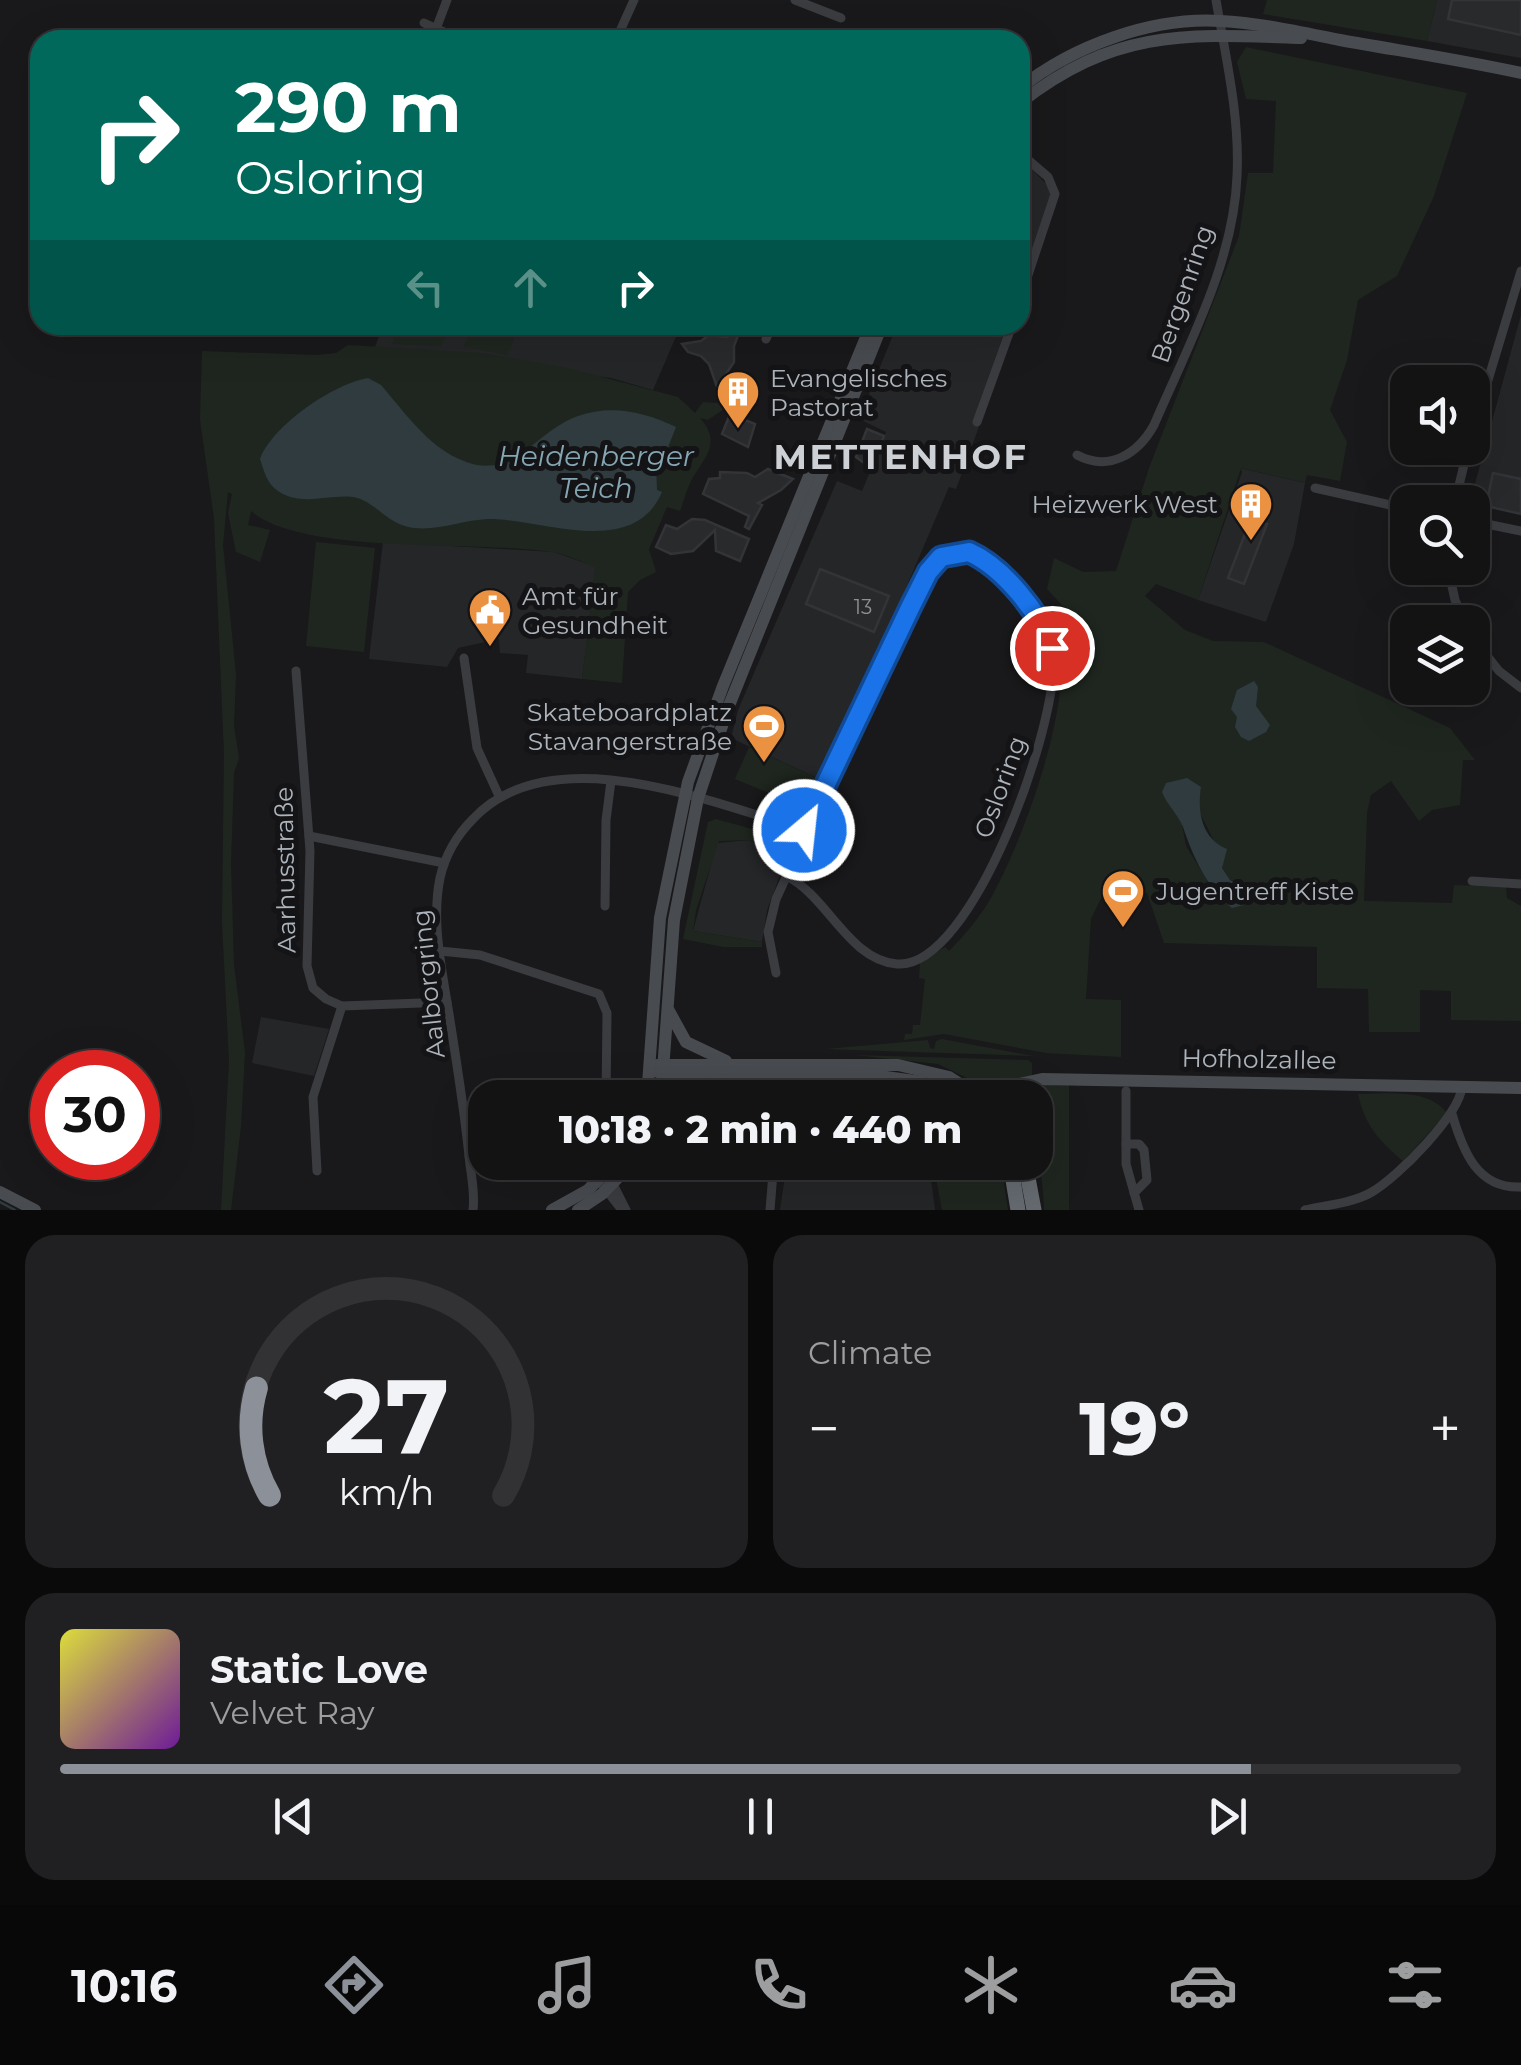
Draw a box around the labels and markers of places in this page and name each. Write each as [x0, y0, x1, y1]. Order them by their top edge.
place label: Evangelisches Pastorat [770, 363, 947, 422]
building icon: Evangelisches Pastorat [715, 369, 761, 430]
building icon: Heizwerk West [1228, 481, 1274, 542]
place label: Heizwerk West [1031, 489, 1218, 519]
place label: Amt für Gesundheit [522, 581, 668, 640]
public building icon: Amt für Gesundheit [467, 587, 513, 648]
pin [1010, 606, 1095, 691]
place label: Skateboardplatz Stavangerstraße [527, 697, 732, 756]
sports icon: Skateboardplatz Stavangerstraße [741, 703, 787, 764]
sports icon: Jugentreff Kiste [1100, 868, 1146, 929]
place label: Jugentreff Kiste [1155, 876, 1354, 906]

